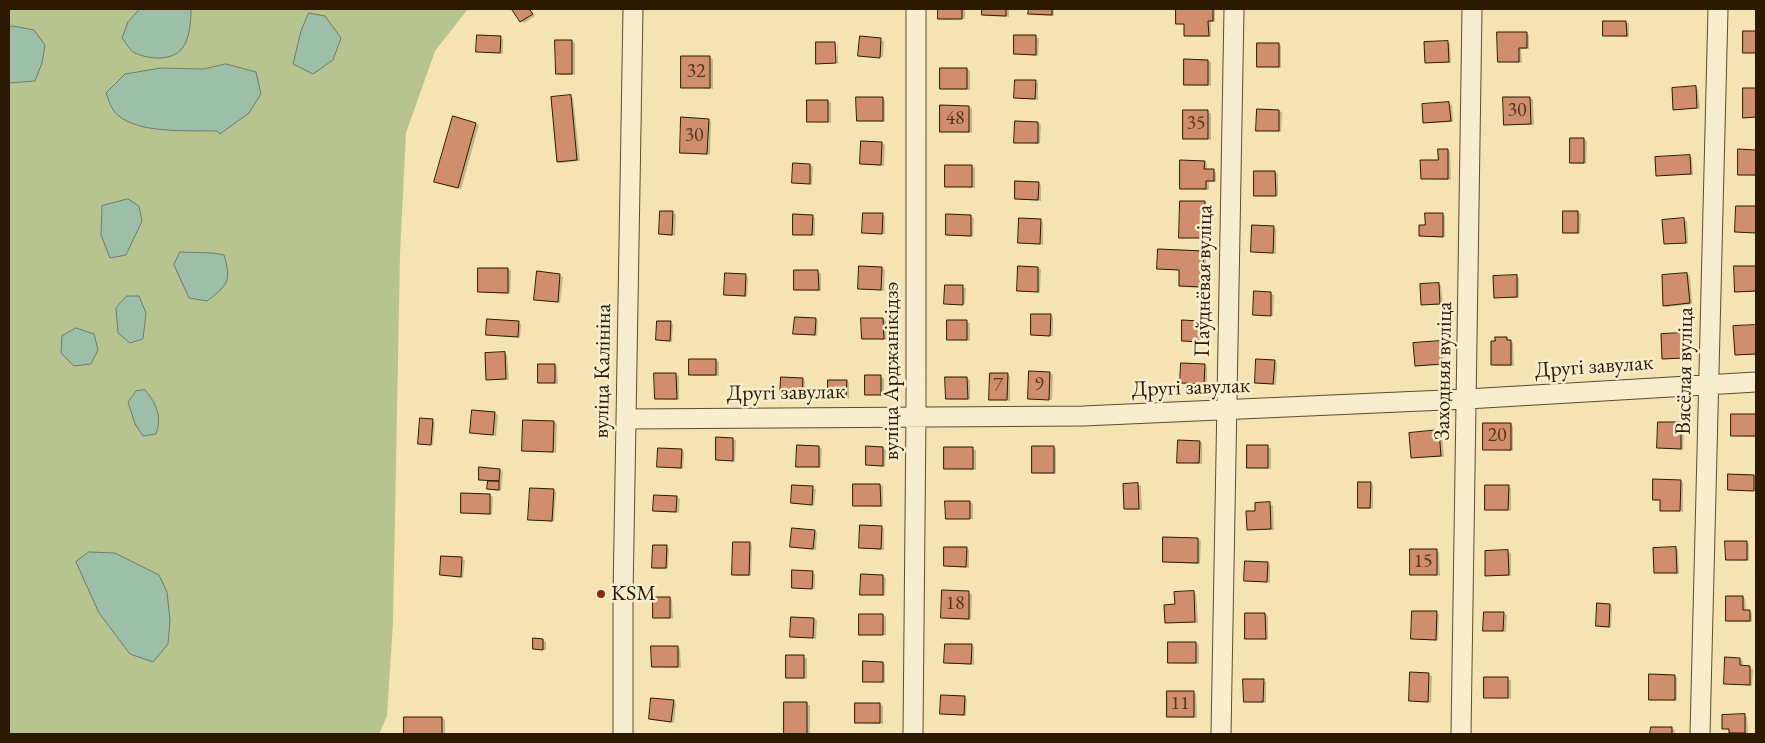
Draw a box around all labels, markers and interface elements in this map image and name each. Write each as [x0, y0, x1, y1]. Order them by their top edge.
house number: 32 [686, 60, 706, 84]
house number: 30 [1507, 99, 1527, 123]
house number: 48 [945, 107, 965, 131]
house number: 35 [1186, 112, 1206, 136]
house number: 30 [684, 124, 704, 148]
street label: Паўднёвая вуліца [1189, 205, 1219, 357]
street label: вуліца Арджанікідзэ [879, 282, 905, 460]
street label: Заходняя вуліца [1430, 301, 1458, 441]
street label: вуліца Калініна [589, 303, 617, 439]
street label: Вясёлая вуліца [1671, 307, 1699, 435]
street label: Другі завулак [1534, 350, 1654, 384]
house number: 9 [1034, 373, 1044, 397]
street label: Другі завулак [1131, 373, 1251, 403]
house number: 7 [993, 374, 1003, 398]
street label: Другі завулак [726, 379, 846, 407]
house number: 20 [1487, 424, 1507, 448]
house number: 15 [1413, 550, 1433, 574]
place label: KSM [611, 581, 656, 607]
marker: KSM [595, 588, 607, 600]
house number: 18 [945, 592, 965, 616]
house number: 11 [1170, 692, 1190, 716]

